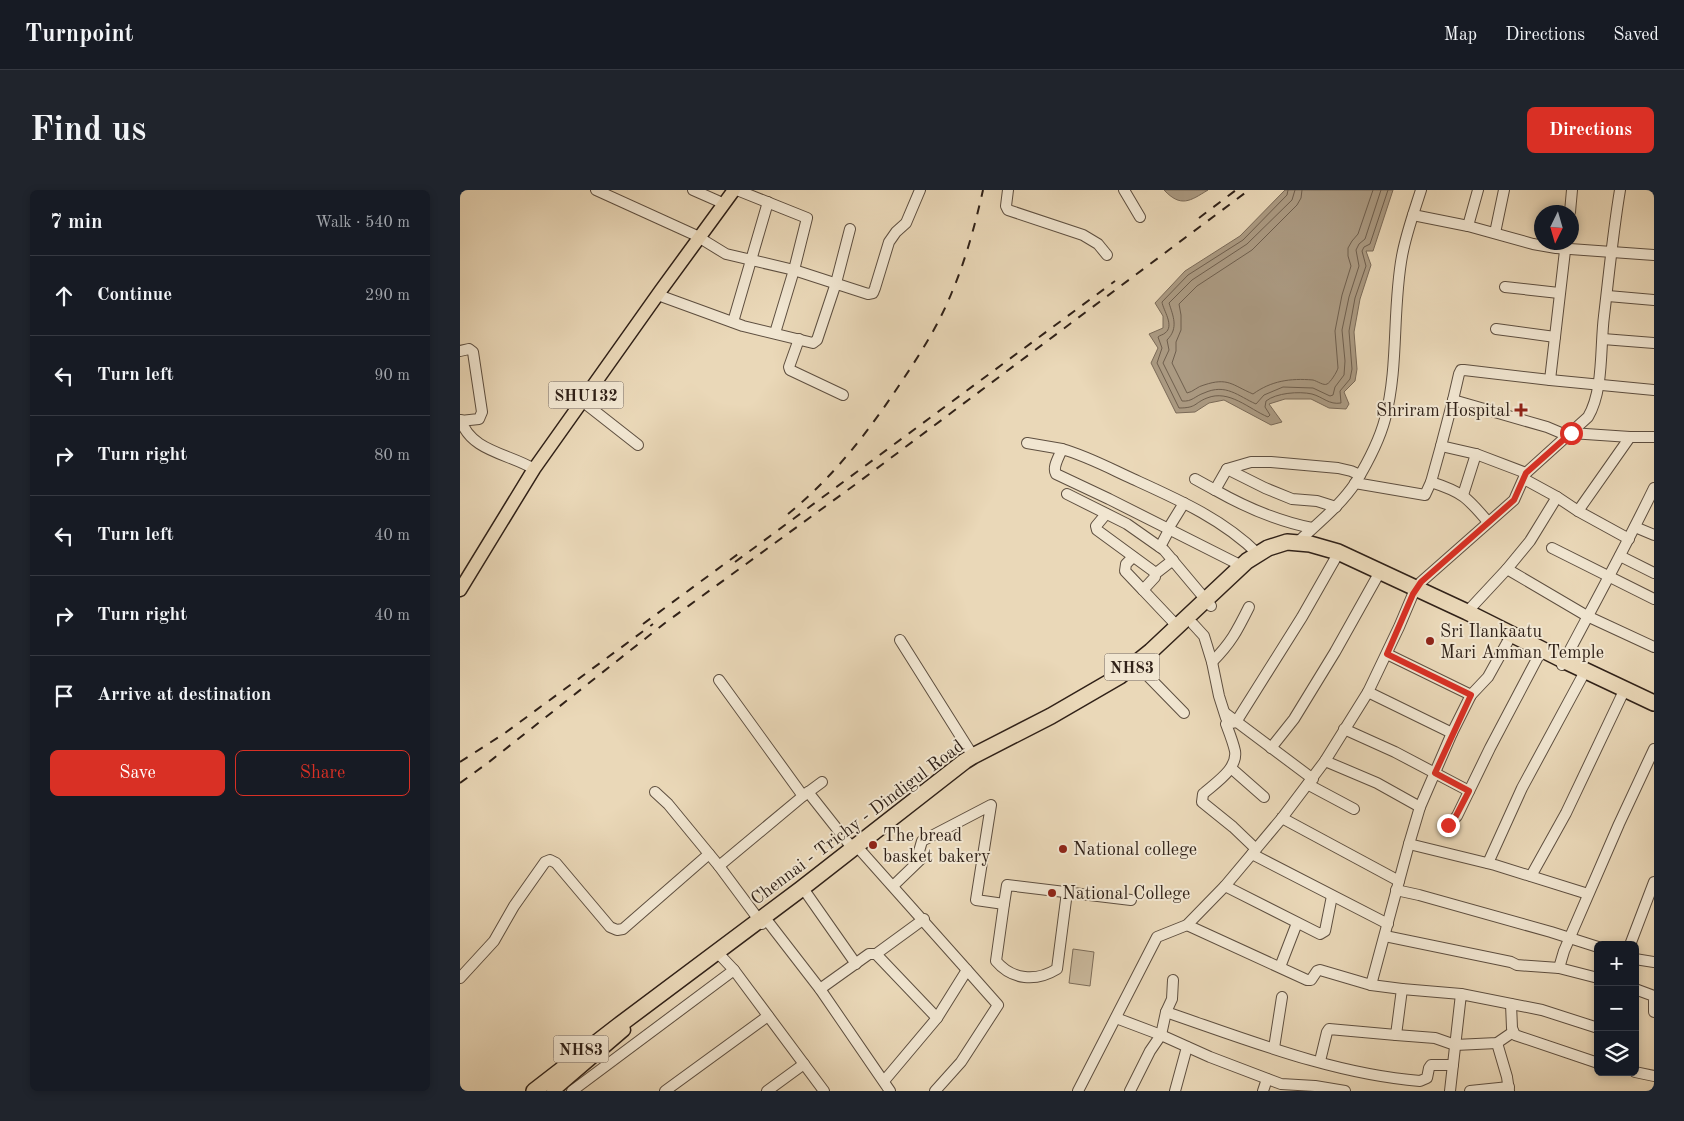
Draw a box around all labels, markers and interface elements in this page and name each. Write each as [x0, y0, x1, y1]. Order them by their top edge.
text: Turnpoint [25, 23, 133, 47]
text: Map [1444, 26, 1477, 44]
text: Directions [1505, 26, 1585, 44]
text: Saved [1613, 26, 1659, 44]
button: Directions [1527, 107, 1654, 153]
text: Find us [30, 113, 146, 148]
north arrow [1534, 205, 1579, 250]
text: 7 min [50, 212, 103, 233]
text: Walk · 540 m [315, 215, 410, 231]
icon: ahead [50, 282, 78, 310]
text: Continue [97, 286, 172, 305]
text: 290 m [365, 288, 410, 304]
icon: left [50, 362, 78, 390]
text: Turn left [97, 366, 174, 385]
text: 90 m [374, 368, 410, 384]
road number: SHU132 [548, 382, 624, 408]
place label: Shriram Hospital [1376, 402, 1510, 420]
marker: Shriram Hospital [1514, 403, 1528, 417]
route start [1560, 422, 1583, 445]
icon: right [50, 442, 78, 470]
text: Turn right [97, 446, 187, 465]
text: 80 m [374, 448, 410, 464]
icon: left [50, 522, 78, 550]
text: Turn left [97, 526, 174, 545]
text: 40 m [374, 528, 410, 544]
icon: right [50, 602, 78, 630]
text: Turn right [97, 606, 187, 625]
text: 40 m [374, 608, 410, 624]
place label: Sri Ilankaatu Mari Amman Temple [1440, 623, 1604, 662]
marker: Sri Ilankaatu Mari Amman Temple [1424, 635, 1436, 647]
road number: NH83 [1104, 654, 1160, 681]
icon: arrive [50, 682, 78, 710]
text: Arrive at destination [97, 686, 271, 705]
street label: Chennai - Trichy - Dindigul Road [748, 737, 967, 909]
button: Save [50, 750, 225, 796]
button: Share [235, 750, 410, 796]
route end [1437, 814, 1460, 837]
place label: The bread basket bakery [883, 827, 991, 866]
marker: The bread basket bakery [867, 839, 879, 851]
place label: National college [1073, 841, 1197, 859]
marker: National college [1057, 843, 1069, 855]
place label: National College [1062, 885, 1190, 903]
marker: National College [1046, 887, 1058, 899]
map controls [1594, 941, 1639, 1076]
button: + [1594, 941, 1639, 986]
button: − [1594, 986, 1639, 1031]
button: layers [1594, 1031, 1639, 1076]
road number: NH83 [554, 1036, 608, 1062]

